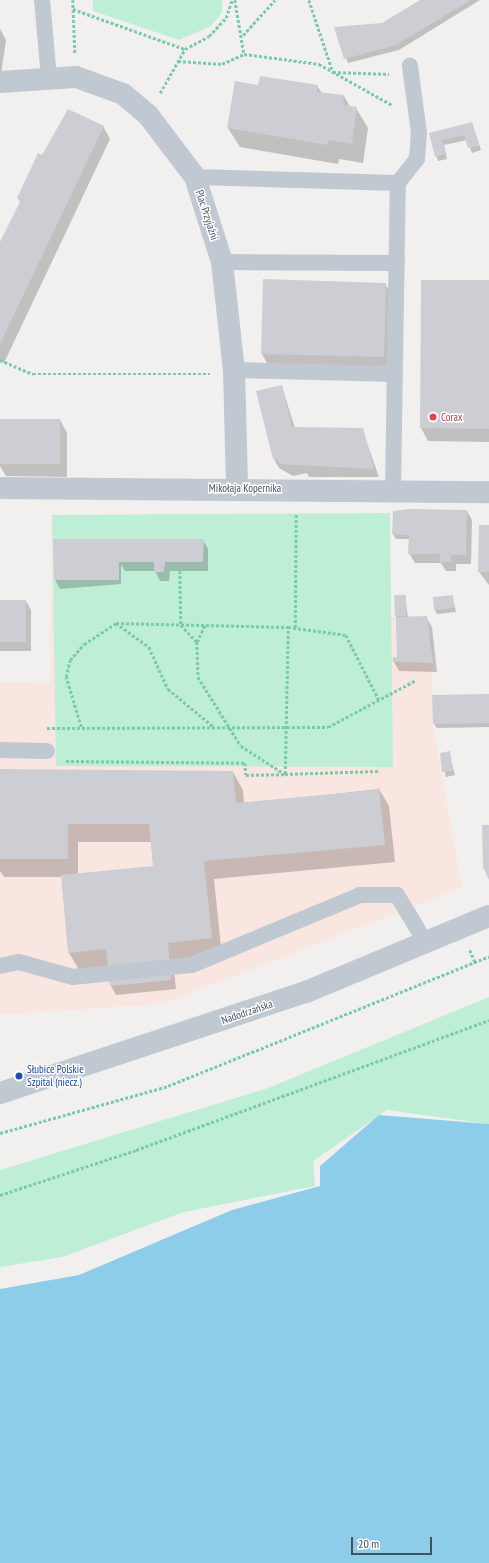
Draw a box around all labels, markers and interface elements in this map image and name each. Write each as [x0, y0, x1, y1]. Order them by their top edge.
street label: Plac Przyjaźni [193, 188, 221, 242]
place label: Corax [441, 410, 462, 424]
marker: Corax [428, 412, 438, 422]
street label: Mikołaja Kopernika [209, 481, 281, 495]
street label: Nadodrzańska [220, 997, 274, 1027]
place label: Słubice Polskie Szpital (niecz.) [27, 1063, 84, 1089]
marker: Słubice Polskie Szpital (niecz.) [14, 1071, 24, 1081]
scale bar [353, 1529, 434, 1555]
text: 20 m [358, 1536, 379, 1551]

